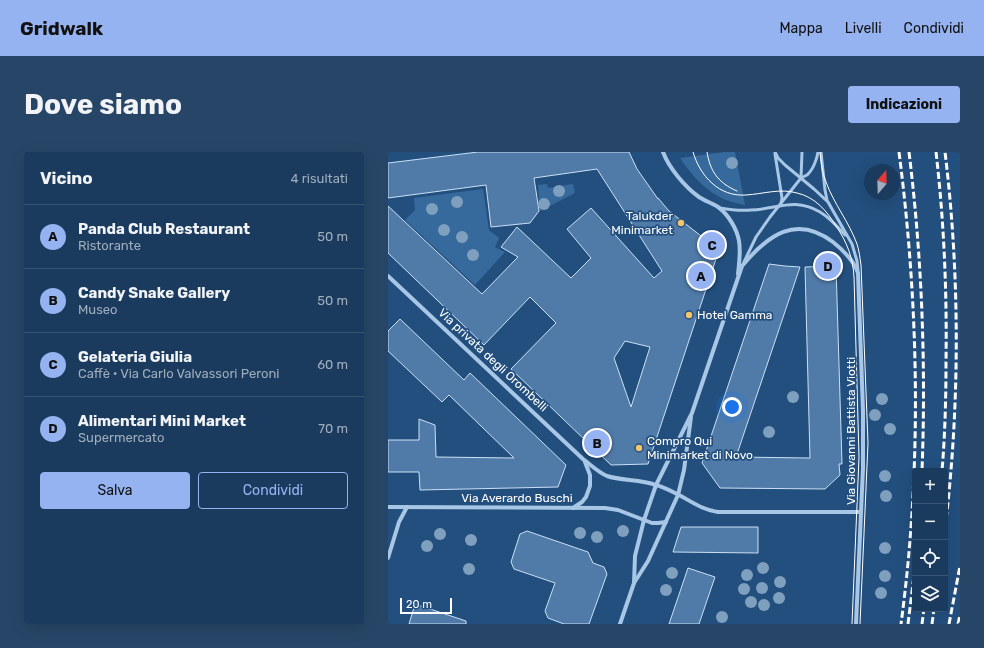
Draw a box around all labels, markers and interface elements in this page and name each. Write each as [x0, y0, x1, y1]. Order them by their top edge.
text: Gridwalk [20, 17, 103, 40]
text: Mappa [779, 20, 823, 37]
text: Livelli [845, 20, 882, 37]
text: Condividi [904, 20, 964, 37]
button: Indicazioni [848, 86, 960, 123]
text: Dove siamo [24, 88, 182, 121]
north arrow [864, 164, 900, 200]
text: Vicino [40, 168, 93, 188]
text: 4 risultati [291, 171, 348, 186]
place label: Talukder Minimarket [611, 209, 673, 237]
marker: Talukder Minimarket [676, 218, 686, 228]
text: Panda Club Restaurant [78, 220, 250, 238]
text: A [48, 229, 58, 244]
text: 50 m [317, 229, 348, 244]
pin: C [699, 230, 725, 260]
text: Ristorante [78, 238, 141, 253]
pin: D [815, 251, 841, 281]
pin: A [688, 261, 714, 291]
text: Candy Snake Gallery [78, 284, 230, 302]
text: B [48, 293, 58, 308]
text: 50 m [317, 293, 348, 308]
text: Museo [78, 302, 118, 317]
street label: Via privata degli Orombelli [435, 306, 551, 415]
place label: Hotel Gamma [697, 308, 772, 322]
marker: Hotel Gamma [684, 310, 694, 320]
text: Gelateria Giulia [78, 348, 192, 366]
text: C [48, 357, 58, 372]
text: 60 m [317, 357, 348, 372]
street label: Via Giovanni Battista Viotti [844, 357, 858, 505]
text: Caffè · Via Carlo Valvassori Peroni [78, 366, 280, 381]
your location [722, 397, 742, 417]
text: Alimentari Mini Market [78, 412, 246, 430]
text: D [48, 421, 58, 436]
text: 70 m [318, 421, 348, 436]
pin: B [584, 428, 610, 458]
text: Supermercato [78, 430, 164, 445]
place label: Compro Qui Minimarket di Novo [647, 434, 753, 462]
marker: Compro Qui Minimarket di Novo [634, 443, 644, 453]
map controls [912, 468, 948, 612]
button: + [912, 468, 948, 504]
button: Salva [40, 472, 190, 509]
button: Condividi [198, 472, 348, 509]
street label: Via Averardo Buschi [461, 491, 573, 505]
button: − [912, 504, 948, 540]
button: locate [912, 540, 948, 576]
button: layers [912, 576, 948, 612]
scale bar [400, 596, 452, 615]
text: 20 m [406, 598, 432, 611]

